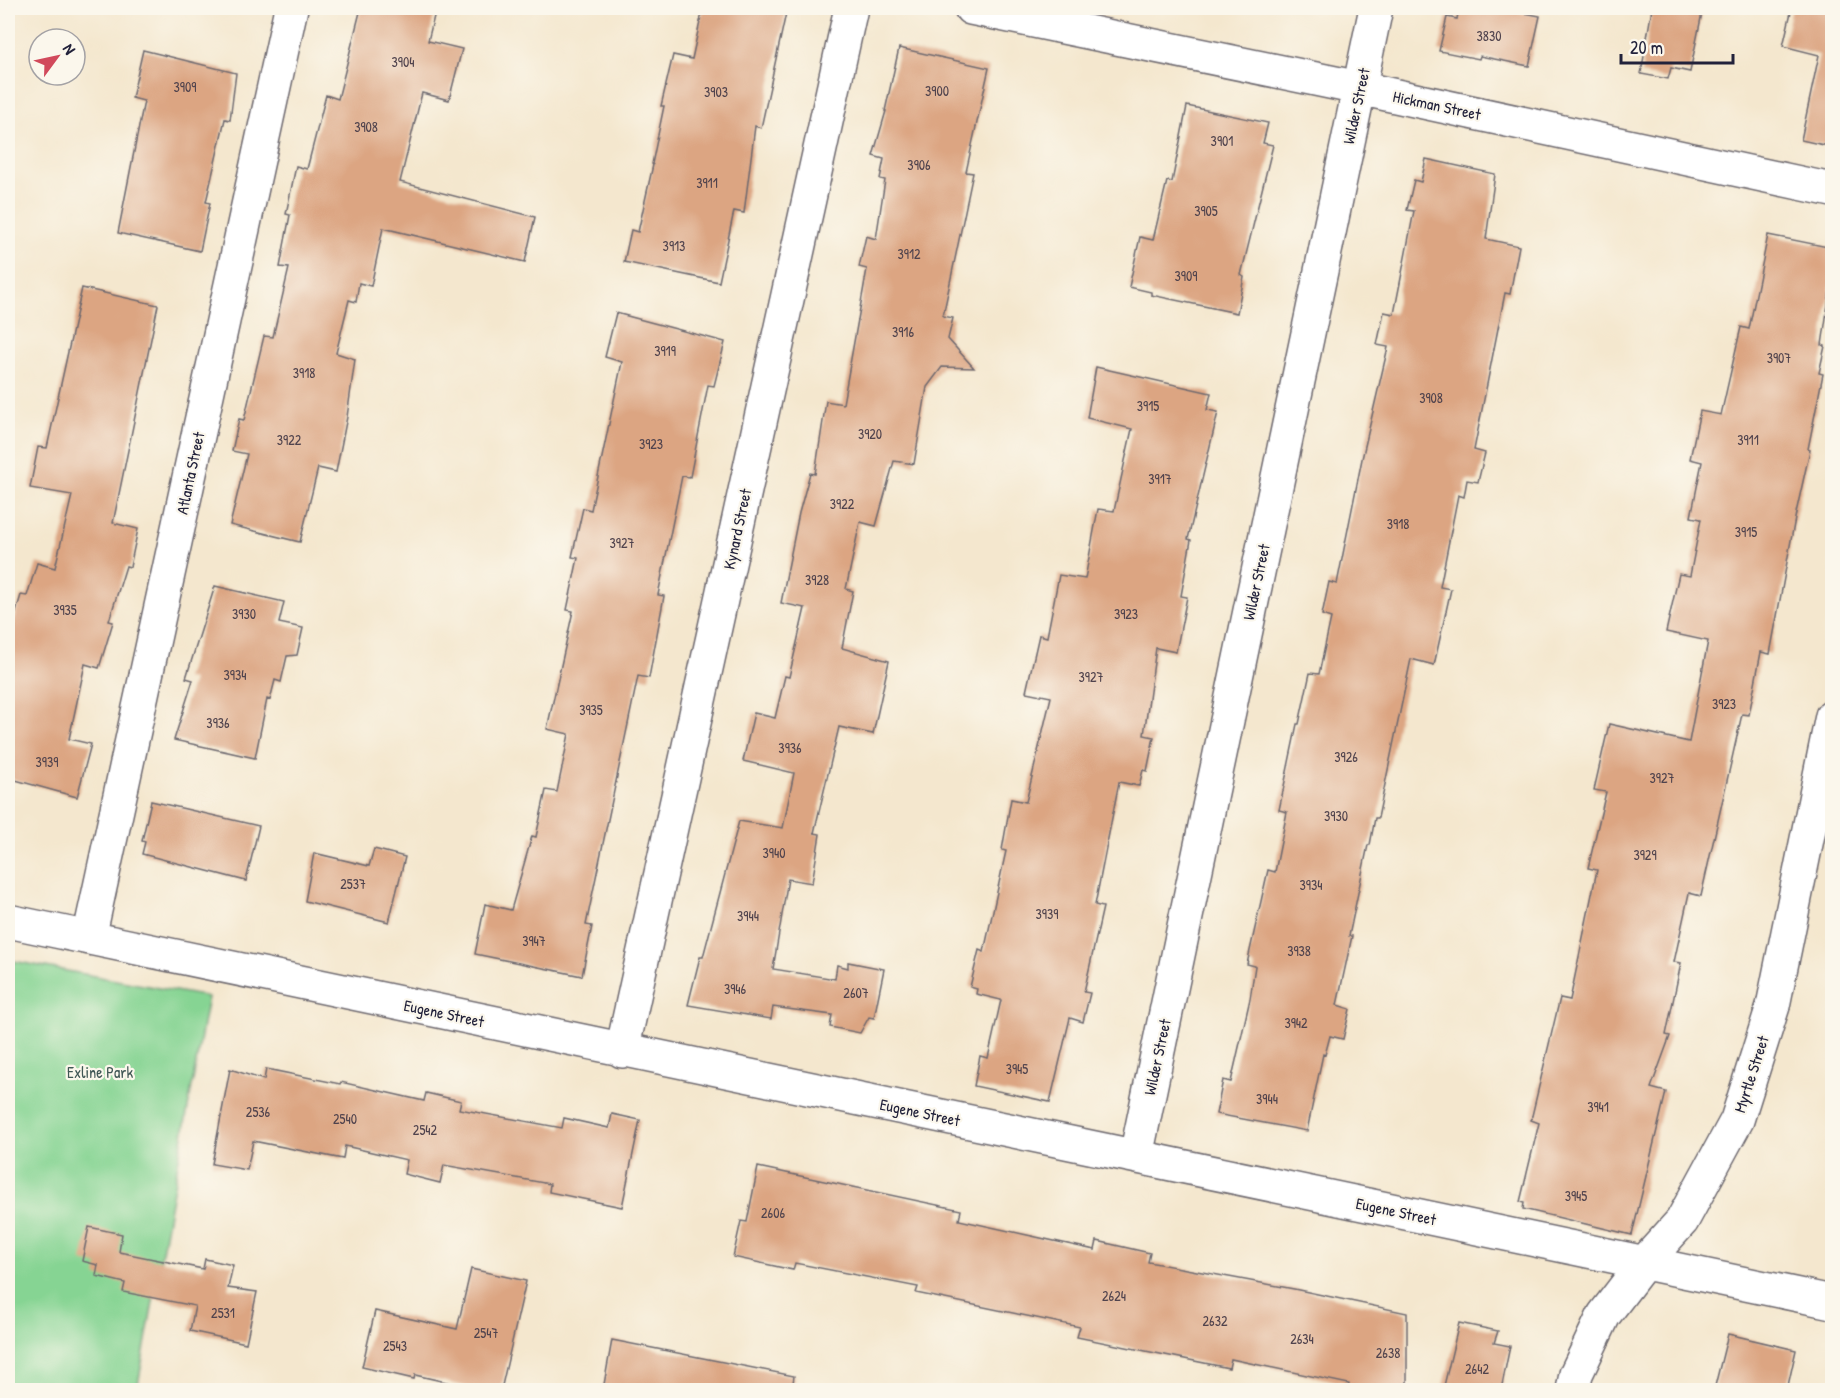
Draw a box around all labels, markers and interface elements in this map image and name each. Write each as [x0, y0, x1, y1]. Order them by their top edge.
house number: 3830 [1477, 26, 1501, 45]
north arrow [27, 27, 87, 87]
scale bar [1621, 27, 1734, 65]
text: 20 m [1630, 35, 1663, 60]
text: N [58, 39, 81, 59]
house number: 3904 [392, 52, 414, 71]
street label: Wilder Street [1337, 65, 1375, 146]
house number: 3909 [174, 77, 196, 96]
house number: 3900 [925, 81, 949, 100]
house number: 3903 [704, 82, 728, 101]
street label: Hickman Street [1391, 85, 1483, 125]
house number: 3908 [354, 117, 378, 136]
house number: 3901 [1211, 131, 1233, 150]
house number: 3906 [907, 155, 931, 174]
house number: 3911 [696, 173, 718, 192]
house number: 3905 [1194, 201, 1218, 220]
house number: 3913 [663, 236, 685, 255]
house number: 3912 [897, 244, 921, 263]
house number: 3909 [1175, 266, 1197, 285]
house number: 3916 [892, 322, 914, 341]
house number: 3919 [654, 341, 676, 360]
house number: 3907 [1767, 348, 1791, 367]
house number: 3918 [293, 363, 315, 382]
house number: 3908 [1419, 388, 1443, 407]
house number: 3915 [1137, 396, 1159, 415]
house number: 3920 [858, 424, 882, 443]
street label: Atlanta Street [171, 429, 210, 516]
house number: 3922 [277, 430, 302, 449]
house number: 3911 [1737, 430, 1759, 449]
house number: 3923 [639, 434, 663, 453]
house number: 3917 [1148, 469, 1172, 488]
street label: Kynard Street [718, 486, 756, 571]
house number: 3922 [830, 494, 855, 513]
house number: 3918 [1387, 514, 1409, 533]
house number: 3915 [1735, 522, 1757, 541]
house number: 3927 [610, 533, 635, 552]
street label: Wilder Street [1237, 541, 1275, 622]
house number: 3928 [805, 570, 829, 589]
house number: 3935 [53, 600, 77, 619]
house number: 3930 [232, 604, 256, 623]
house number: 3923 [1114, 604, 1138, 623]
house number: 3934 [224, 665, 246, 684]
house number: 3927 [1079, 667, 1104, 686]
house number: 3923 [1712, 694, 1736, 713]
house number: 3935 [579, 700, 603, 719]
house number: 3936 [206, 713, 230, 732]
house number: 3936 [778, 738, 802, 757]
house number: 3926 [1334, 747, 1358, 766]
house number: 3939 [36, 752, 58, 771]
house number: 3927 [1650, 768, 1675, 787]
house number: 3930 [1324, 806, 1348, 825]
house number: 3940 [763, 843, 785, 862]
house number: 3929 [1633, 845, 1657, 864]
house number: 2537 [340, 874, 366, 893]
house number: 3934 [1300, 875, 1322, 894]
house number: 3939 [1036, 904, 1058, 923]
house number: 3944 [737, 906, 759, 925]
house number: 3947 [522, 931, 546, 950]
house number: 3938 [1287, 941, 1311, 960]
house number: 3946 [724, 979, 747, 998]
house number: 2607 [843, 983, 869, 1002]
street label: Eugene Street [402, 994, 487, 1032]
house number: 3942 [1284, 1013, 1308, 1032]
street label: Wilder Street [1138, 1016, 1176, 1097]
street label: Myrtle Street [1728, 1032, 1774, 1115]
house number: 3945 [1006, 1059, 1028, 1078]
park label: Exline Park [67, 1061, 133, 1083]
house number: 3944 [1256, 1089, 1278, 1108]
street label: Eugene Street [878, 1093, 963, 1131]
house number: 3941 [1587, 1097, 1609, 1116]
house number: 2536 [246, 1102, 271, 1121]
house number: 2540 [333, 1109, 357, 1128]
house number: 2542 [413, 1120, 438, 1139]
house number: 3945 [1565, 1186, 1587, 1205]
street label: Eugene Street [1354, 1192, 1439, 1230]
house number: 2606 [761, 1203, 785, 1222]
house number: 2624 [1102, 1286, 1126, 1305]
house number: 2531 [211, 1303, 235, 1322]
house number: 2632 [1203, 1311, 1228, 1330]
house number: 2547 [474, 1323, 498, 1342]
house number: 2634 [1290, 1329, 1314, 1348]
house number: 2543 [383, 1336, 407, 1355]
house number: 2638 [1376, 1343, 1400, 1362]
house number: 2642 [1465, 1359, 1489, 1378]

